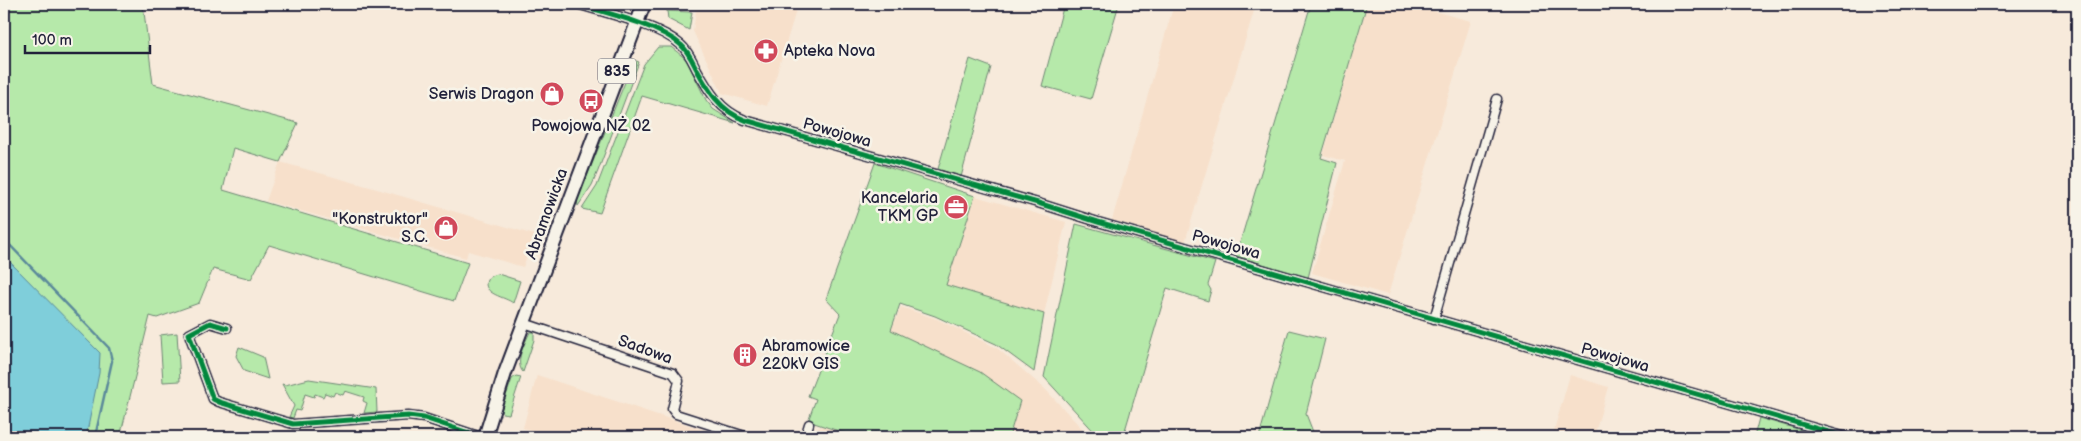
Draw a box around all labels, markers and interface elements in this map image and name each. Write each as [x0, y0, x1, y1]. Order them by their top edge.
scale bar [25, 22, 150, 54]
text: 100 m [32, 31, 72, 50]
pharmacy icon: Apteka Nova [753, 38, 779, 64]
place label: Apteka Nova [784, 42, 875, 61]
road number: 835 [598, 58, 636, 84]
shop icon: Serwis Dragon [539, 81, 565, 107]
place label: Serwis Dragon [429, 85, 534, 104]
bus stop icon: Powojowa NŻ 02 [578, 88, 604, 114]
street label: Powojowa [801, 114, 873, 152]
place label: Powojowa NŻ 02 [531, 115, 651, 136]
street label: Abramowicka [522, 166, 572, 262]
place label: Kancelaria TKM GP [861, 189, 938, 226]
office icon: Kancelaria TKM GP [943, 194, 969, 220]
place label: "Konstruktor" S.C. [332, 210, 428, 247]
shop icon: "Konstruktor" S.C. [433, 215, 459, 241]
street label: Powojowa [1190, 226, 1262, 264]
street label: Sadowa [615, 331, 675, 369]
place label: Abramowice 220kV GIS [762, 337, 851, 374]
street label: Powojowa [1579, 339, 1651, 377]
building icon: Abramowice 220kV GIS [732, 342, 758, 368]

